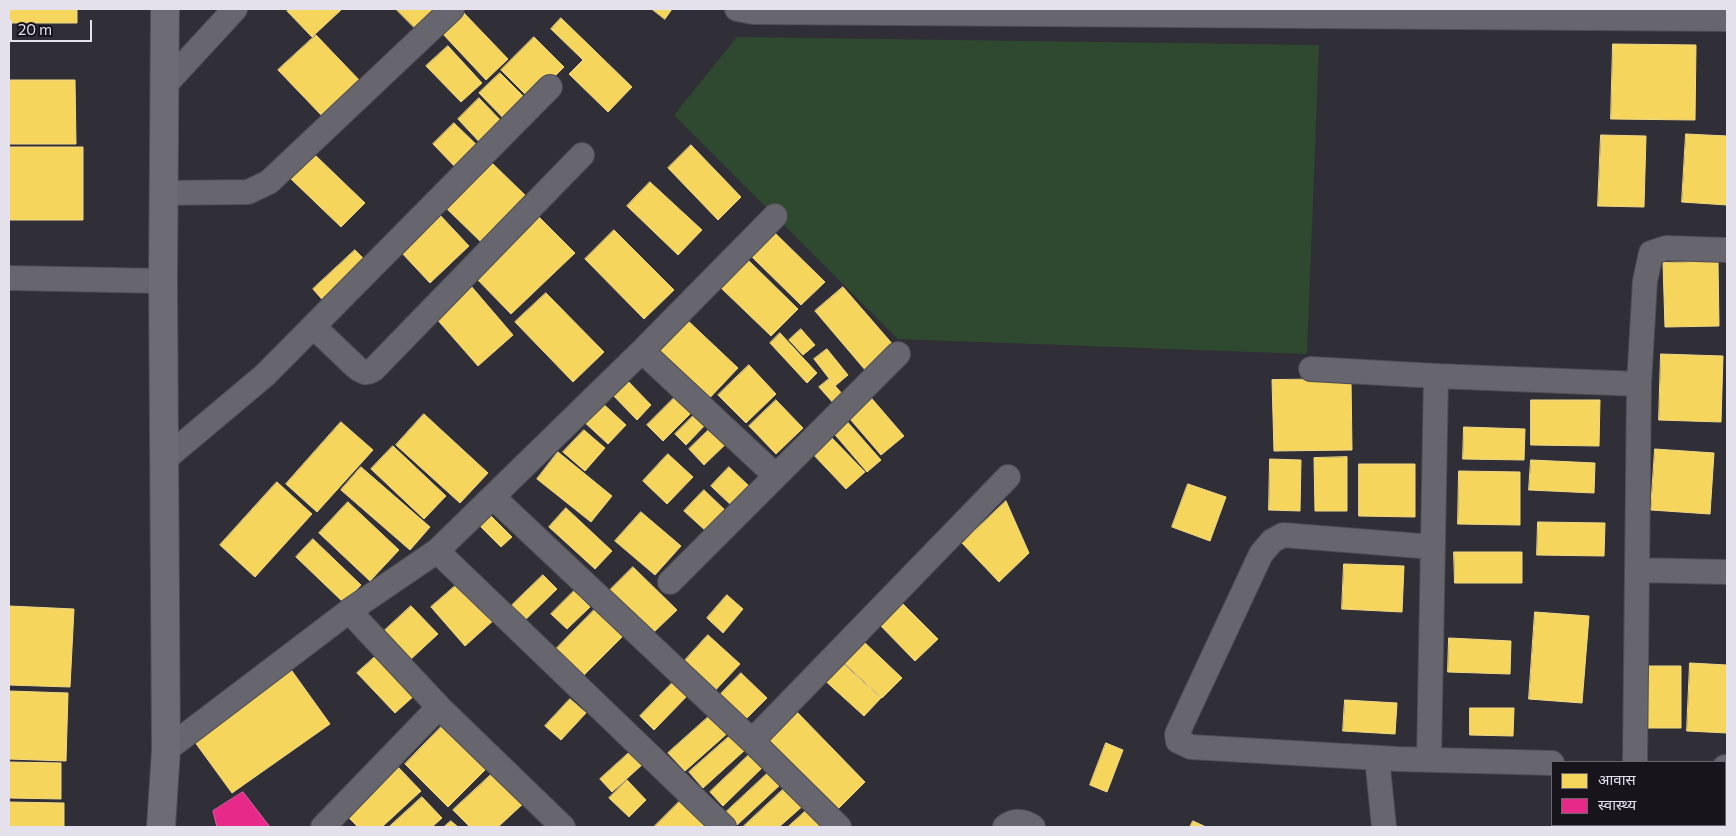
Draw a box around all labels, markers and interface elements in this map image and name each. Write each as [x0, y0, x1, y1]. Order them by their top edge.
scale bar [12, 10, 95, 42]
text: 20 m [18, 20, 52, 38]
legend [1551, 761, 1726, 826]
text: आवास [1598, 770, 1636, 788]
text: स्वास्थ्य [1598, 795, 1636, 813]

